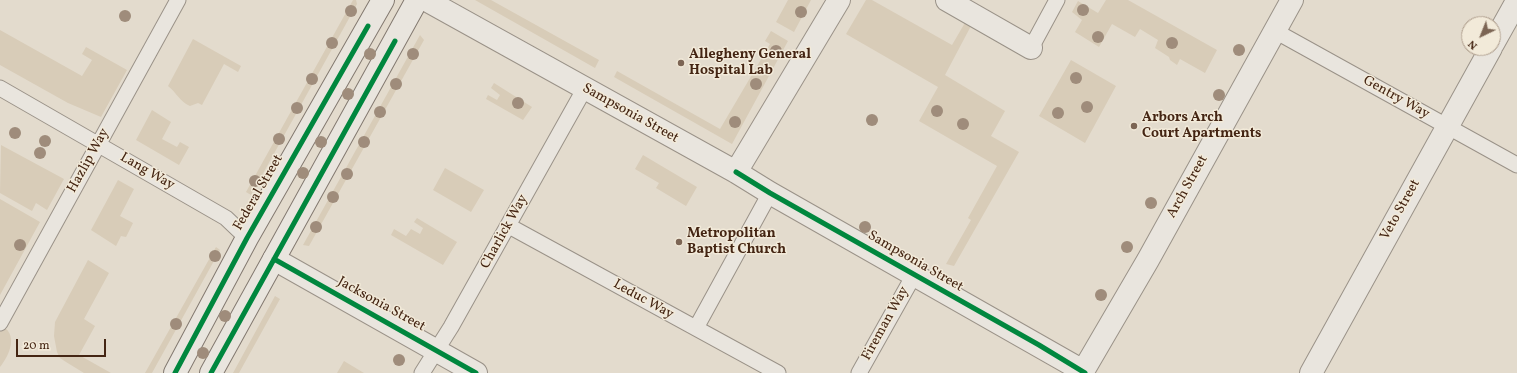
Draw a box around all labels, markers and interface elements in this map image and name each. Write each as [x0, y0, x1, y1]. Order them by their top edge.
north arrow [1461, 16, 1501, 56]
text: N [1465, 36, 1481, 53]
place label: Allegheny General Hospital Lab [689, 47, 811, 80]
marker: Allegheny General Hospital Lab [676, 58, 686, 68]
street label: Gentry Way [1360, 73, 1432, 123]
street label: Sampsonia Street [579, 81, 681, 147]
place label: Arbors Arch Court Apartments [1142, 110, 1261, 142]
marker: Arbors Arch Court Apartments [1129, 121, 1139, 131]
street label: Hazlip Way [64, 126, 114, 196]
street label: Lang Way [117, 150, 177, 194]
street label: Federal Street [231, 152, 287, 234]
street label: Arch Street [1164, 153, 1212, 221]
street label: Veto Street [1378, 177, 1424, 243]
street label: Charlick Way [478, 192, 532, 272]
place label: Metropolitan Baptist Church [687, 226, 786, 258]
street label: Sampsonia Street [864, 228, 966, 296]
marker: Metropolitan Baptist Church [674, 237, 684, 247]
street label: Jacksonia Street [334, 274, 428, 336]
street label: Leduc Way [610, 277, 676, 323]
street label: Fireman Way [859, 284, 913, 364]
scale bar [18, 331, 108, 357]
text: 20 m [23, 338, 50, 354]

